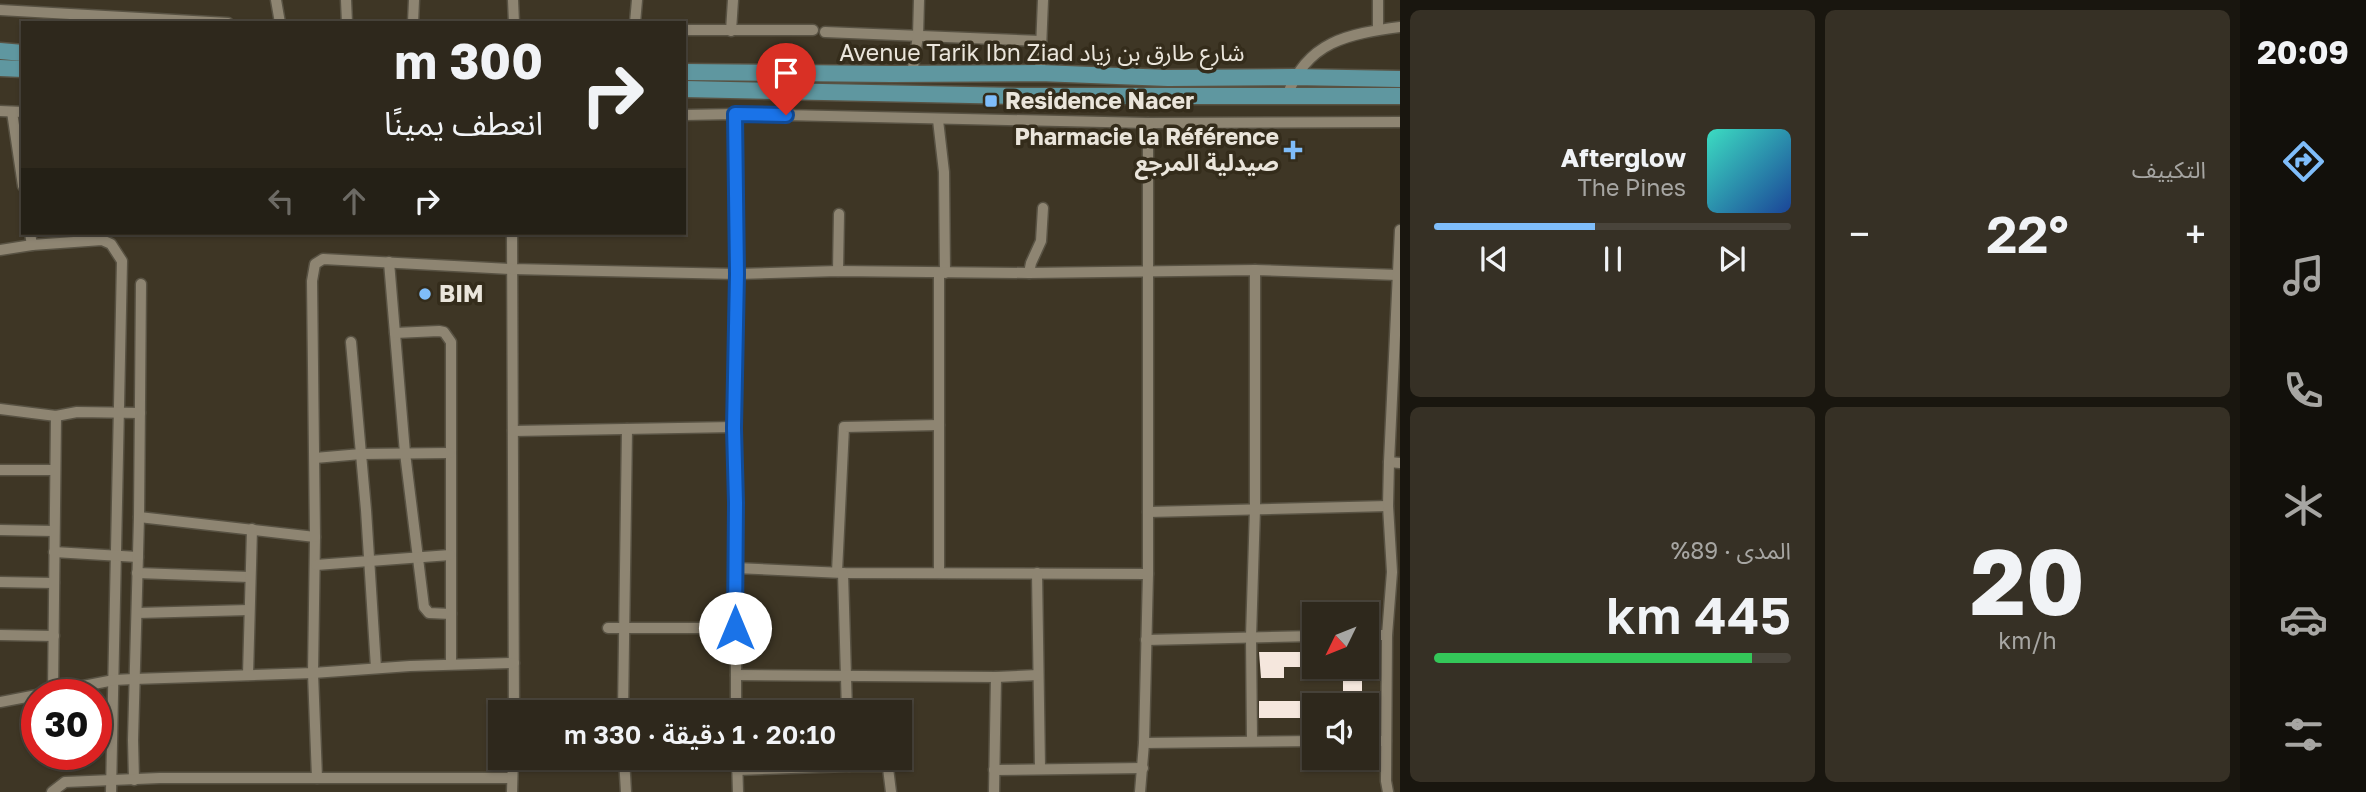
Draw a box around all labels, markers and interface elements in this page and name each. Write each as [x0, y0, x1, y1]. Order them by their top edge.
text: 300 m [394, 31, 543, 90]
text: 20:09 [2257, 33, 2349, 71]
street label: Avenue Tarik Ibn Ziad شارع طارق بن زياد [839, 38, 1245, 70]
pin [756, 43, 816, 115]
icon: right [567, 49, 658, 140]
icon: arrive [767, 54, 805, 92]
place label: Residence Nacer [1005, 86, 1194, 114]
marker: Residence Nacer [983, 93, 999, 109]
text: انعطف يمينًا [384, 104, 543, 142]
place label: Pharmacie la Référence صيدلية المرجع [1014, 122, 1279, 180]
icon: directions [2279, 137, 2328, 186]
marker: Pharmacie la Référence صيدلية المرجع [1285, 142, 1301, 158]
text: Afterglow [1561, 142, 1686, 173]
text: التكييف [2132, 155, 2206, 183]
text: The Pines [1578, 173, 1686, 201]
icon: left [262, 182, 300, 220]
icon: ahead [335, 182, 373, 220]
icon: right [408, 182, 446, 220]
text: 22° [1986, 202, 2069, 264]
text: − [1849, 211, 1870, 256]
text: + [2185, 211, 2206, 256]
icon: previous [1475, 240, 1513, 278]
icon: pause [1594, 240, 1632, 278]
icon: next [1713, 240, 1751, 278]
icon: music [2279, 251, 2328, 300]
place label: BIM [439, 279, 484, 307]
marker: BIM [417, 286, 433, 302]
icon: phone [2279, 366, 2328, 415]
icon: climate [2279, 481, 2328, 530]
text: 20 [1970, 526, 2085, 635]
text: المدى · 89% [1671, 536, 1791, 564]
text: 445 km [1606, 583, 1791, 645]
position arrow [698, 591, 772, 665]
icon: car [2279, 595, 2328, 644]
north arrow [1302, 602, 1379, 679]
map controls [1302, 602, 1379, 770]
text: km/h [1998, 626, 2057, 654]
speed limit sign: 30 [21, 679, 112, 770]
button: sound [1302, 693, 1379, 770]
icon: filters [2279, 710, 2328, 759]
text: 20:10 · 1 دقيقة · 330 m [564, 719, 836, 750]

